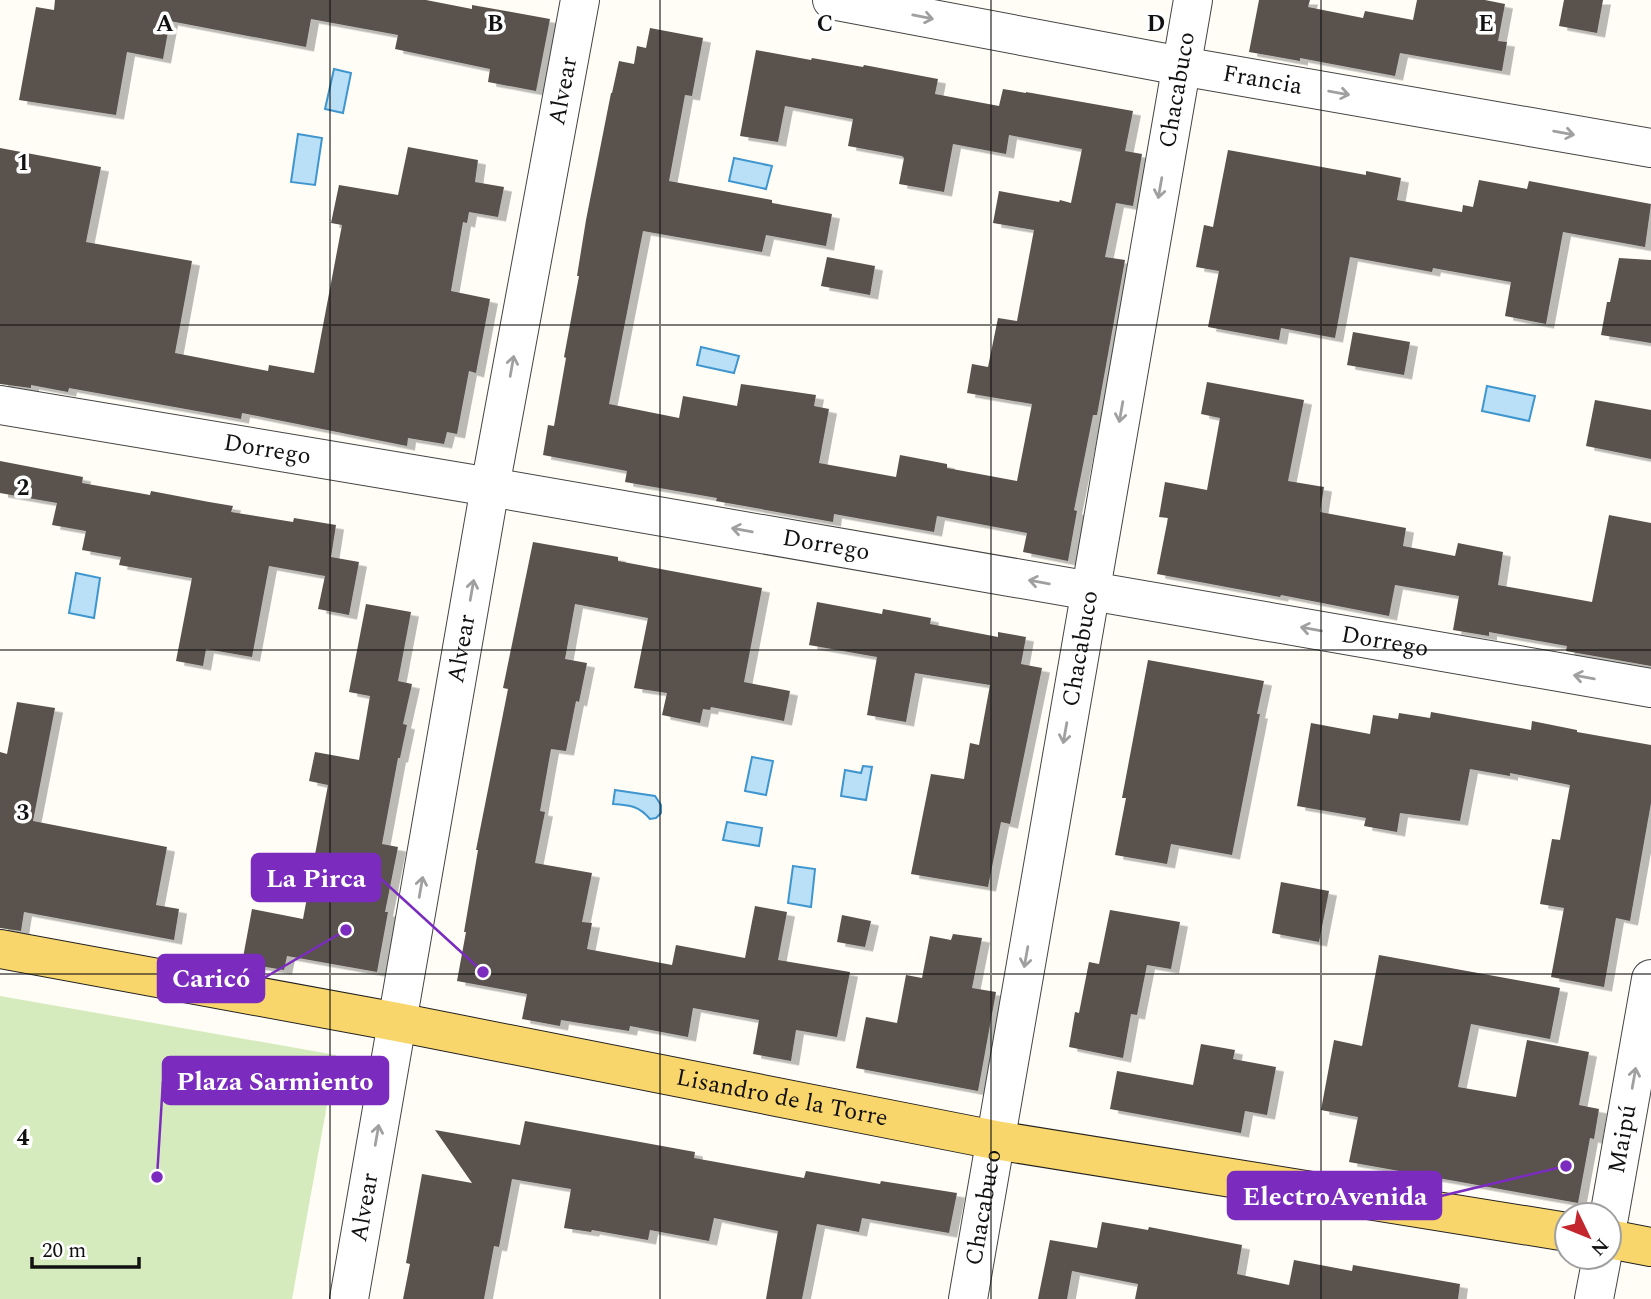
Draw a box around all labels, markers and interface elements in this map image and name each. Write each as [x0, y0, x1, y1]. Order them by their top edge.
text: A [156, 7, 174, 42]
text: B [487, 7, 503, 42]
text: C [817, 7, 833, 42]
text: D [1147, 7, 1165, 42]
text: E [1478, 7, 1494, 42]
one-way arrow [911, 11, 934, 24]
street label: Chacabuco [1150, 29, 1205, 151]
street label: Alvear [539, 53, 587, 128]
street label: Francia [1220, 56, 1305, 105]
one-way arrow [1328, 87, 1350, 101]
one-way arrow [1552, 127, 1574, 140]
text: 1 [17, 146, 29, 181]
one-way arrow [1153, 176, 1166, 199]
one-way arrow [506, 355, 520, 378]
one-way arrow [1114, 400, 1127, 423]
street label: Dorrego [221, 425, 314, 475]
text: 2 [17, 471, 30, 506]
street label: Dorrego [780, 520, 873, 570]
one-way arrow [731, 523, 754, 537]
one-way arrow [1028, 574, 1051, 588]
one-way arrow [466, 579, 479, 602]
street label: Chacabuco [1053, 588, 1108, 710]
street label: Alvear [438, 611, 486, 686]
street label: Dorrego [1338, 617, 1431, 667]
one-way arrow [1300, 622, 1323, 635]
one-way arrow [1573, 669, 1596, 683]
one-way arrow [1058, 721, 1071, 744]
text: 3 [17, 796, 30, 831]
callout: La Pirca [252, 854, 380, 901]
text: La Pirca [266, 859, 367, 899]
one-way arrow [414, 876, 428, 899]
one-way arrow [1019, 945, 1032, 968]
callout: Caricó [158, 955, 264, 1002]
text: Caricó [172, 959, 250, 999]
callout: Plaza Sarmiento [163, 1057, 388, 1104]
street label: Lisandro de la Torre [673, 1059, 891, 1136]
text: Plaza Sarmiento [176, 1062, 374, 1102]
one-way arrow [1627, 1067, 1641, 1090]
street label: Maipú [1599, 1102, 1646, 1176]
text: 4 [17, 1121, 30, 1156]
one-way arrow [371, 1124, 385, 1147]
street label: Chacabuco [956, 1146, 1012, 1268]
street label: Alvear [341, 1170, 389, 1245]
callout: ElectroAvenida [1228, 1172, 1441, 1219]
text: ElectroAvenida [1243, 1177, 1428, 1217]
north arrow [1553, 1201, 1623, 1271]
scale bar [32, 1226, 138, 1270]
text: N [1583, 1231, 1615, 1262]
text: 20 m [42, 1235, 86, 1267]

